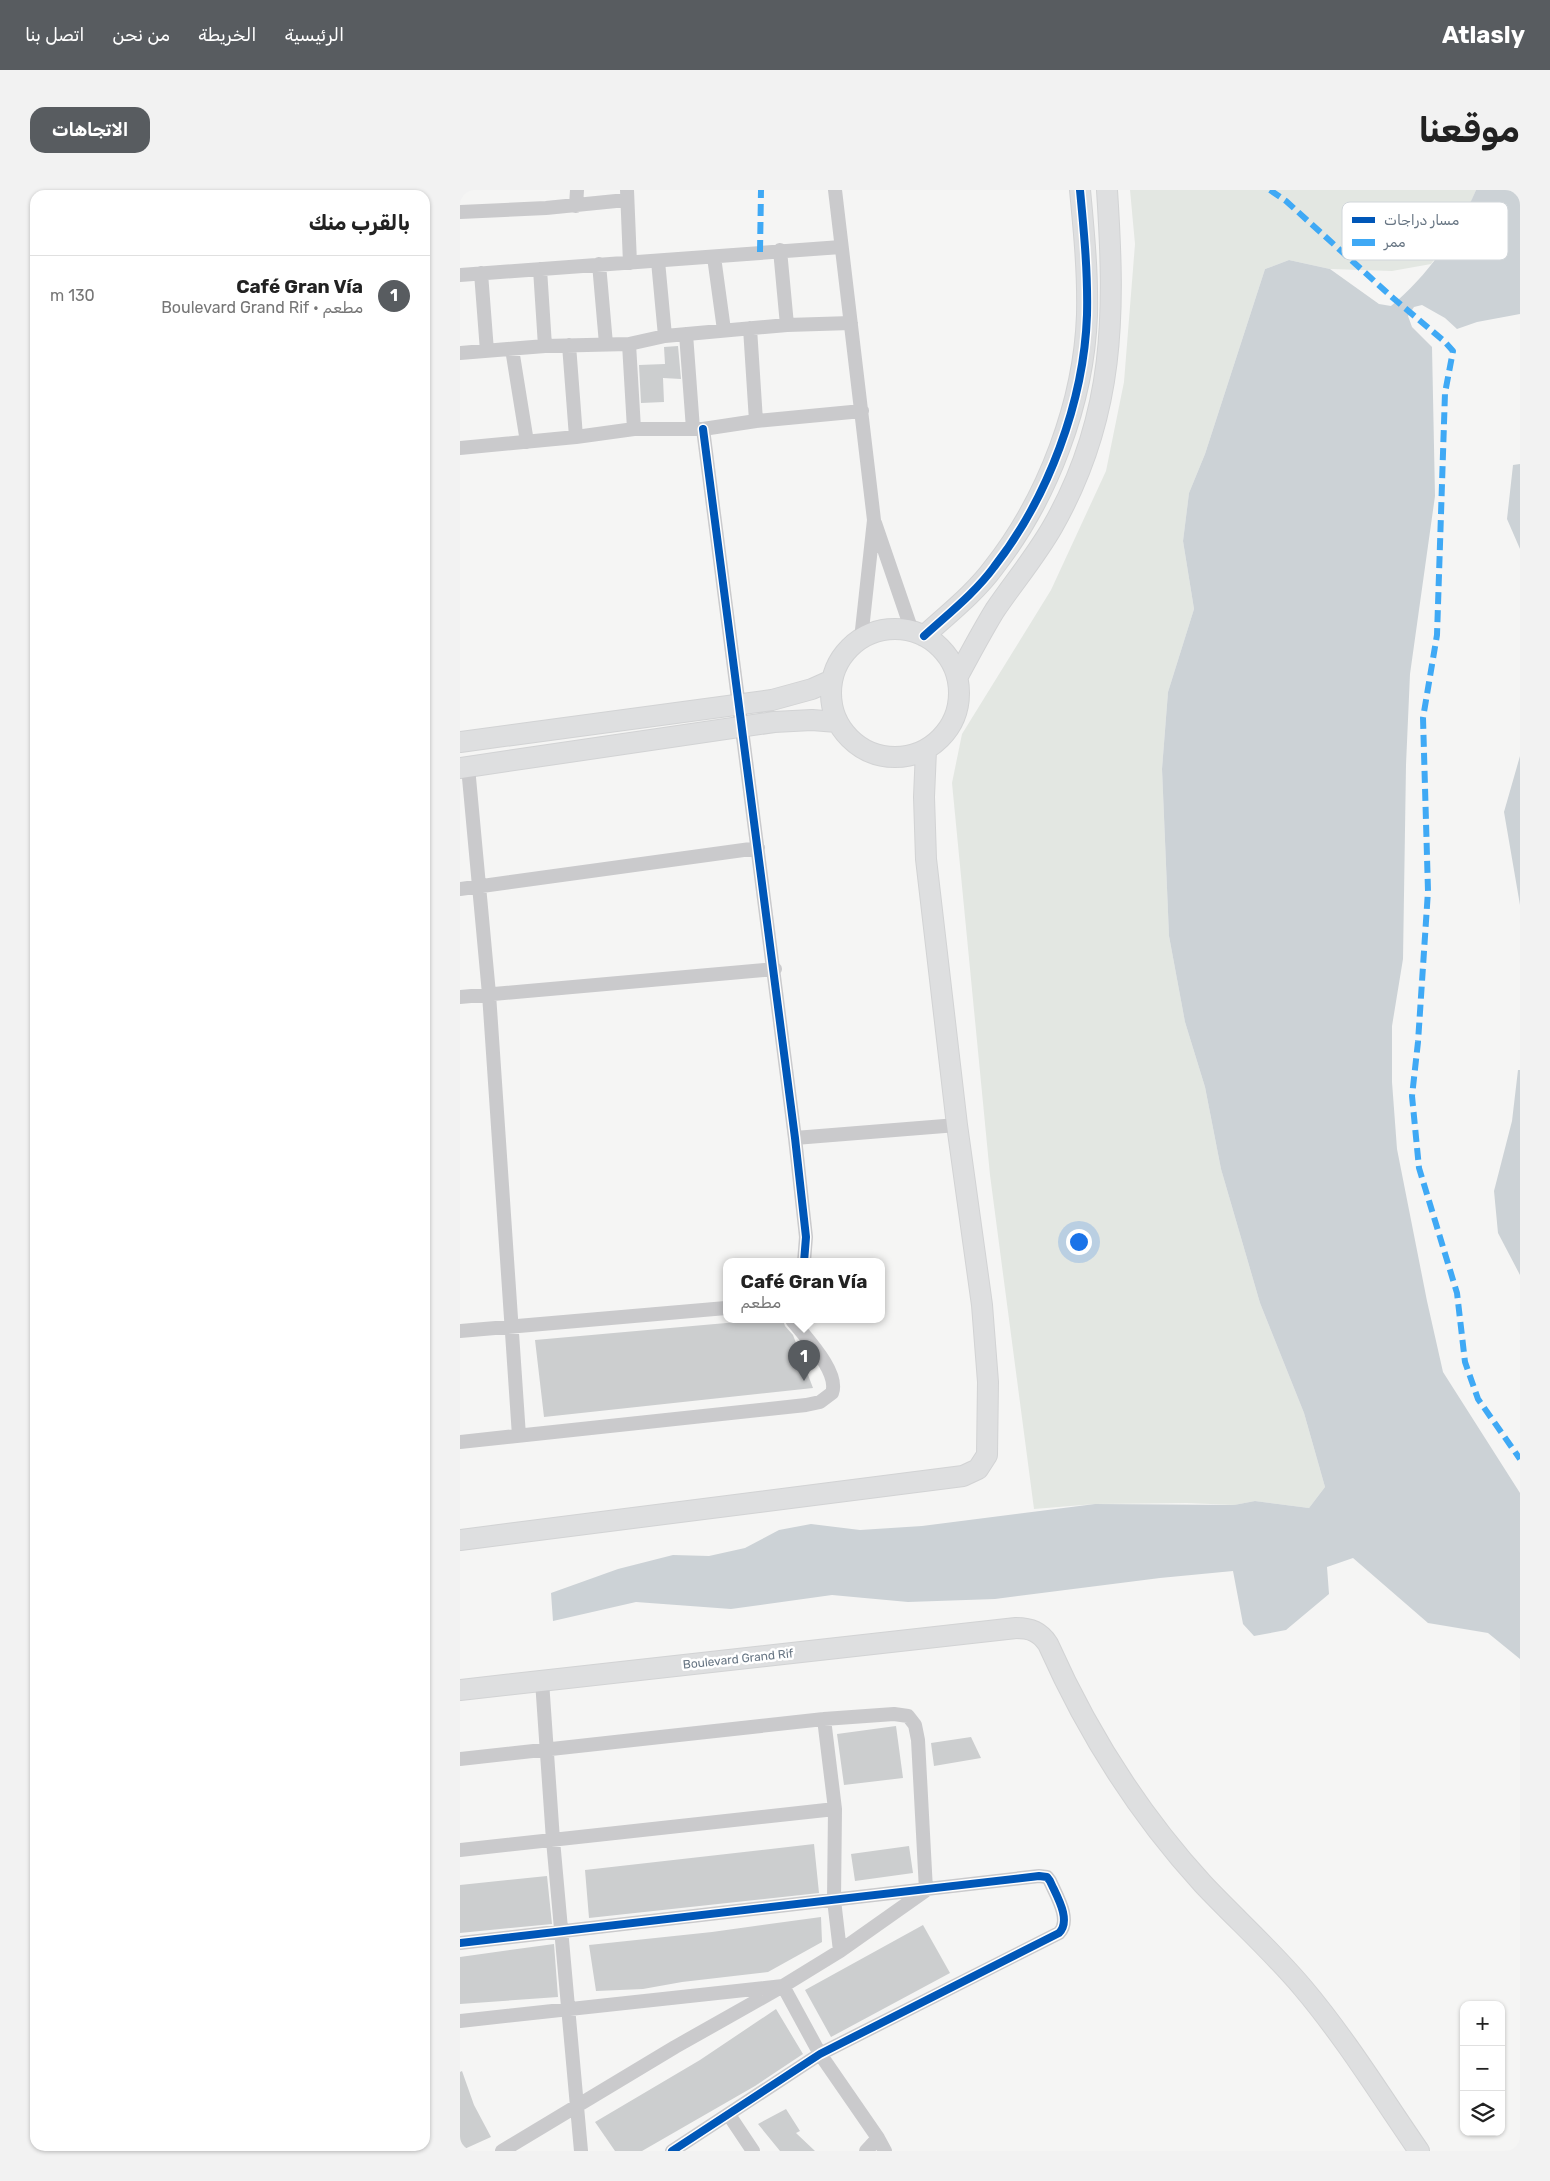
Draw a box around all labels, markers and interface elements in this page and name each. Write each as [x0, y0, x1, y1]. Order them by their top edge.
text: Atlasly [1442, 21, 1525, 49]
text: اتصل بنا [25, 24, 84, 46]
text: من نحن [112, 24, 170, 46]
text: الخريطة [198, 24, 256, 46]
text: الرئيسية [284, 24, 344, 46]
button: الاتجاهات [30, 107, 150, 153]
text: موقعنا [1418, 109, 1520, 151]
legend [1342, 202, 1508, 260]
text: بالقرب منك [309, 210, 410, 235]
text: مسار دراجات [1384, 212, 1459, 229]
text: ممر [1383, 234, 1406, 251]
text: Café Gran Vía [236, 275, 363, 298]
text: 130 m [50, 286, 95, 305]
text: 1 [390, 286, 398, 305]
text: مطعم · Boulevard Grand Rif [161, 298, 363, 317]
your location [1066, 1229, 1092, 1255]
popup [723, 1258, 885, 1323]
text: Café Gran Vía [741, 1270, 867, 1293]
text: مطعم [741, 1293, 781, 1312]
pin: 1 [788, 1340, 820, 1381]
street label: Boulevard Grand Rif [682, 1646, 794, 1672]
map controls [1460, 2001, 1505, 2136]
button: + [1460, 2001, 1505, 2046]
button: − [1460, 2046, 1505, 2091]
button: layers [1460, 2091, 1505, 2136]

